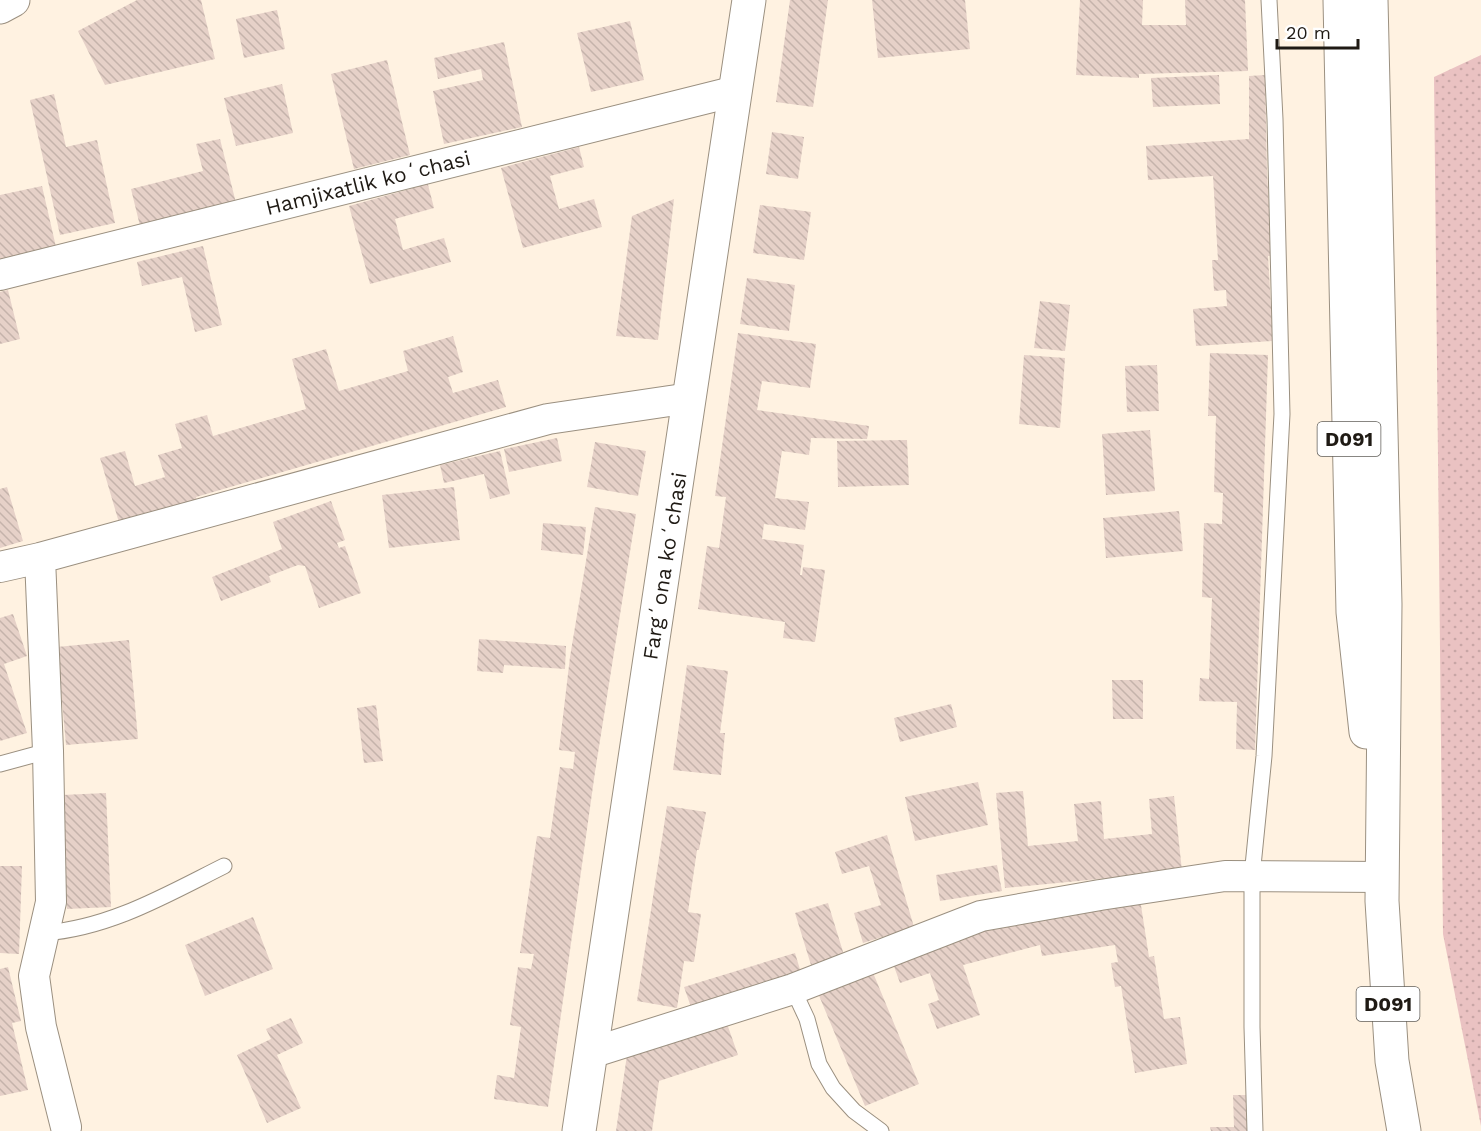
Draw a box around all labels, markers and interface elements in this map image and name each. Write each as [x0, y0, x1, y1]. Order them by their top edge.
scale bar [1277, 12, 1358, 50]
text: 20 m [1286, 22, 1331, 43]
street label: Hamjixatlik koʻchasi [263, 145, 473, 220]
road number: D091 [1318, 422, 1380, 456]
street label: Fargʻona koʻchasi [637, 470, 692, 662]
road number: D091 [1356, 987, 1420, 1021]

